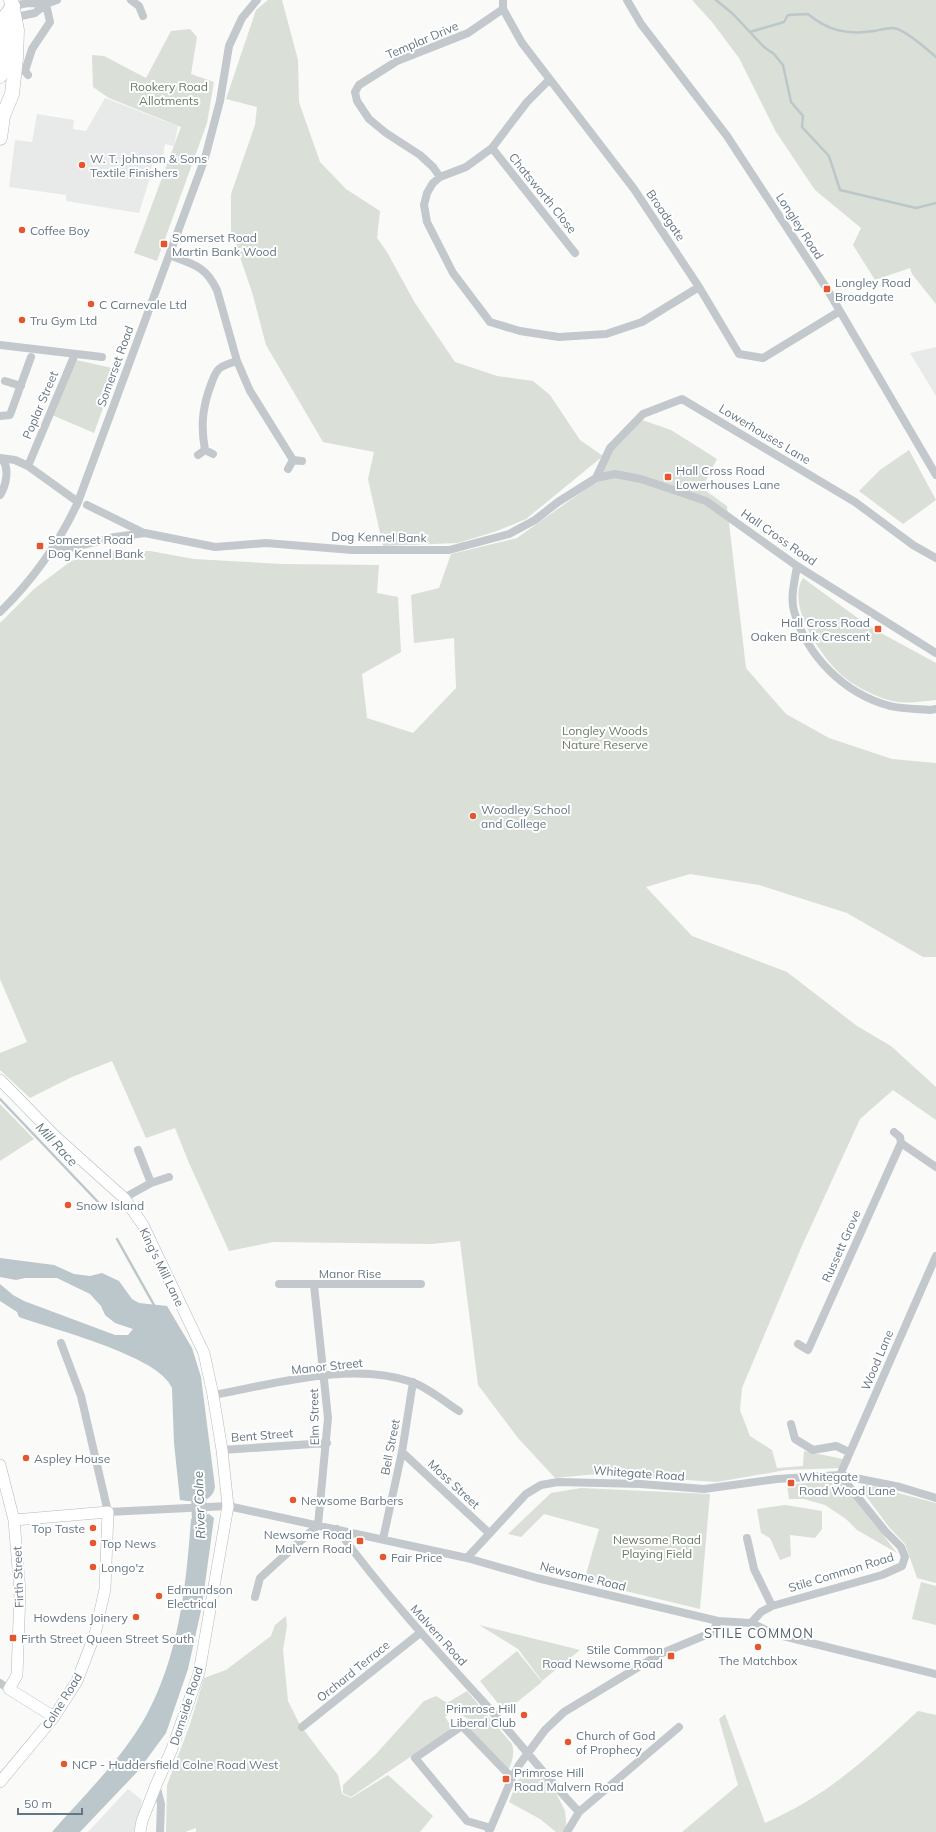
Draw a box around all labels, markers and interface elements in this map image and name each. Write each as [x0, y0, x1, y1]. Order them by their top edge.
street label: Templar Drive [384, 18, 460, 62]
park label: Rookery Road Allotments [130, 79, 208, 108]
street label: Chatsworth Close [506, 150, 580, 236]
place label: W. T. Johnson & Sons Textile Finishers [90, 151, 207, 180]
marker: W. T. Johnson & Sons Textile Finishers [77, 160, 87, 170]
street label: Broadgate [643, 186, 689, 244]
street label: Longley Road [773, 190, 827, 262]
place label: Coffee Boy [30, 223, 90, 238]
marker: Coffee Boy [17, 225, 27, 235]
place label: Somerset Road Martin Bank Wood [172, 230, 277, 259]
marker: Somerset Road Martin Bank Wood [159, 239, 169, 249]
place label: Longley Road Broadgate [835, 275, 911, 304]
marker: Longley Road Broadgate [822, 284, 832, 294]
place label: C Carnevale Ltd [99, 297, 187, 312]
marker: C Carnevale Ltd [86, 299, 96, 309]
place label: Tru Gym Ltd [30, 313, 97, 328]
marker: Tru Gym Ltd [17, 315, 27, 325]
street label: Somerset Road [93, 324, 137, 408]
street label: Poplar Street [19, 369, 61, 441]
street label: Lowerhouses Lane [717, 401, 813, 467]
place label: Hall Cross Road Lowerhouses Lane [676, 463, 780, 492]
marker: Hall Cross Road Lowerhouses Lane [663, 472, 673, 482]
street label: Hall Cross Road [738, 505, 820, 569]
street label: Dog Kennel Bank [331, 529, 428, 545]
place label: Somerset Road Dog Kennel Bank [48, 532, 144, 561]
marker: Somerset Road Dog Kennel Bank [35, 541, 45, 551]
place label: Hall Cross Road Oaken Bank Crescent [751, 615, 870, 644]
marker: Hall Cross Road Oaken Bank Crescent [873, 624, 883, 634]
park label: Longley Woods Nature Reserve [562, 723, 648, 752]
place label: Woodley School and College [481, 802, 570, 831]
marker: Woodley School and College [468, 811, 478, 821]
water label: Mill Race [33, 1119, 81, 1169]
place label: Snow Island [76, 1198, 144, 1213]
marker: Snow Island [63, 1200, 73, 1210]
street label: Russett Grove [818, 1207, 864, 1285]
street label: King's Mill Lane [136, 1225, 188, 1309]
street label: Manor Rise [319, 1266, 381, 1281]
street label: Wood Lane [858, 1328, 896, 1392]
street label: Manor Street [290, 1355, 364, 1377]
street label: Elm Street [306, 1388, 322, 1446]
street label: Bell Street [377, 1418, 403, 1476]
street label: Bent Street [230, 1425, 294, 1445]
place label: Aspley House [34, 1451, 110, 1466]
marker: Aspley House [21, 1453, 31, 1463]
street label: Moss Street [425, 1456, 483, 1512]
street label: Whitegate Road [593, 1462, 685, 1484]
place label: Whitegate Road Wood Lane [799, 1469, 896, 1498]
water label: River Colne [190, 1471, 208, 1539]
marker: Whitegate Road Wood Lane [786, 1478, 796, 1488]
place label: Newsome Barbers [301, 1493, 403, 1508]
marker: Newsome Barbers [288, 1495, 298, 1505]
place label: Top Taste [31, 1521, 85, 1536]
marker: Top Taste [88, 1523, 98, 1533]
place label: Newsome Road Malvern Road [264, 1527, 352, 1556]
park label: Newsome Road Playing Field [613, 1532, 701, 1561]
place label: Top News [101, 1536, 156, 1551]
marker: Newsome Road Malvern Road [355, 1536, 365, 1546]
marker: Top News [88, 1538, 98, 1548]
street label: Firth Street [9, 1546, 27, 1608]
street label: Stile Common Road [787, 1549, 895, 1595]
place label: Fair Price [391, 1550, 442, 1565]
marker: Fair Price [378, 1552, 388, 1562]
street label: Newsome Road [538, 1558, 628, 1594]
place label: Longo'z [101, 1560, 144, 1575]
marker: Longo'z [88, 1562, 98, 1572]
place label: Edmundson Electrical [167, 1582, 233, 1611]
marker: Edmundson Electrical [154, 1591, 164, 1601]
street label: Malvern Road [408, 1601, 470, 1669]
place label: Howdens Joinery [34, 1610, 129, 1625]
marker: Howdens Joinery [131, 1612, 141, 1622]
district label: STILE COMMON [704, 1625, 814, 1641]
place label: Firth Street Queen Street South [21, 1631, 194, 1646]
marker: Firth Street Queen Street South [8, 1633, 18, 1643]
street label: Orchard Terrace [314, 1637, 392, 1705]
place label: Stile Common Road Newsome Road [542, 1642, 663, 1671]
marker: The Matchbox [753, 1642, 763, 1652]
marker: Stile Common Road Newsome Road [666, 1651, 676, 1661]
place label: The Matchbox [719, 1653, 798, 1668]
street label: Damside Road [166, 1665, 206, 1747]
street label: Colne Road [39, 1670, 85, 1732]
place label: Primrose Hill Liberal Club [446, 1701, 516, 1730]
marker: Primrose Hill Liberal Club [519, 1710, 529, 1720]
place label: Church of God of Prophecy [576, 1728, 655, 1757]
marker: Church of God of Prophecy [563, 1737, 573, 1747]
place label: NCP - Huddersfield Colne Road West [72, 1757, 278, 1772]
marker: NCP - Huddersfield Colne Road West [59, 1759, 69, 1769]
place label: Primrose Hill Road Malvern Road [514, 1765, 624, 1794]
marker: Primrose Hill Road Malvern Road [501, 1774, 511, 1784]
scale bar [18, 1790, 82, 1816]
text: 50 m [24, 1796, 52, 1811]

